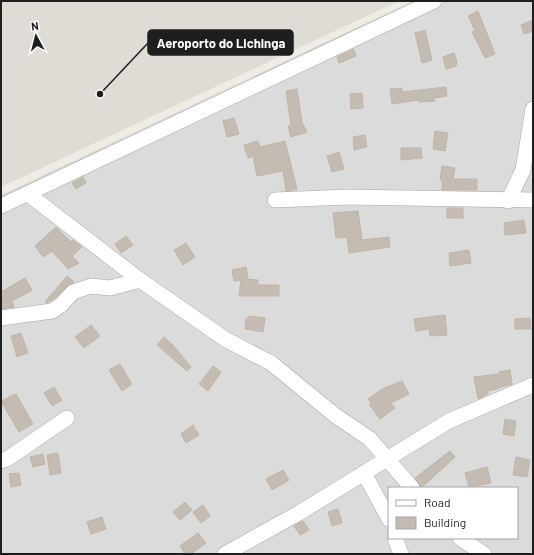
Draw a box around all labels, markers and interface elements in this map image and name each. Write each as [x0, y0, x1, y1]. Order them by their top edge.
north arrow [16, 16, 56, 56]
text: N [30, 19, 39, 32]
callout: Aeroporto do Lichinga [148, 30, 293, 55]
text: Aeroporto do Lichinga [157, 35, 285, 51]
legend [388, 487, 518, 539]
text: Road [424, 495, 451, 509]
text: Building [424, 515, 466, 529]

